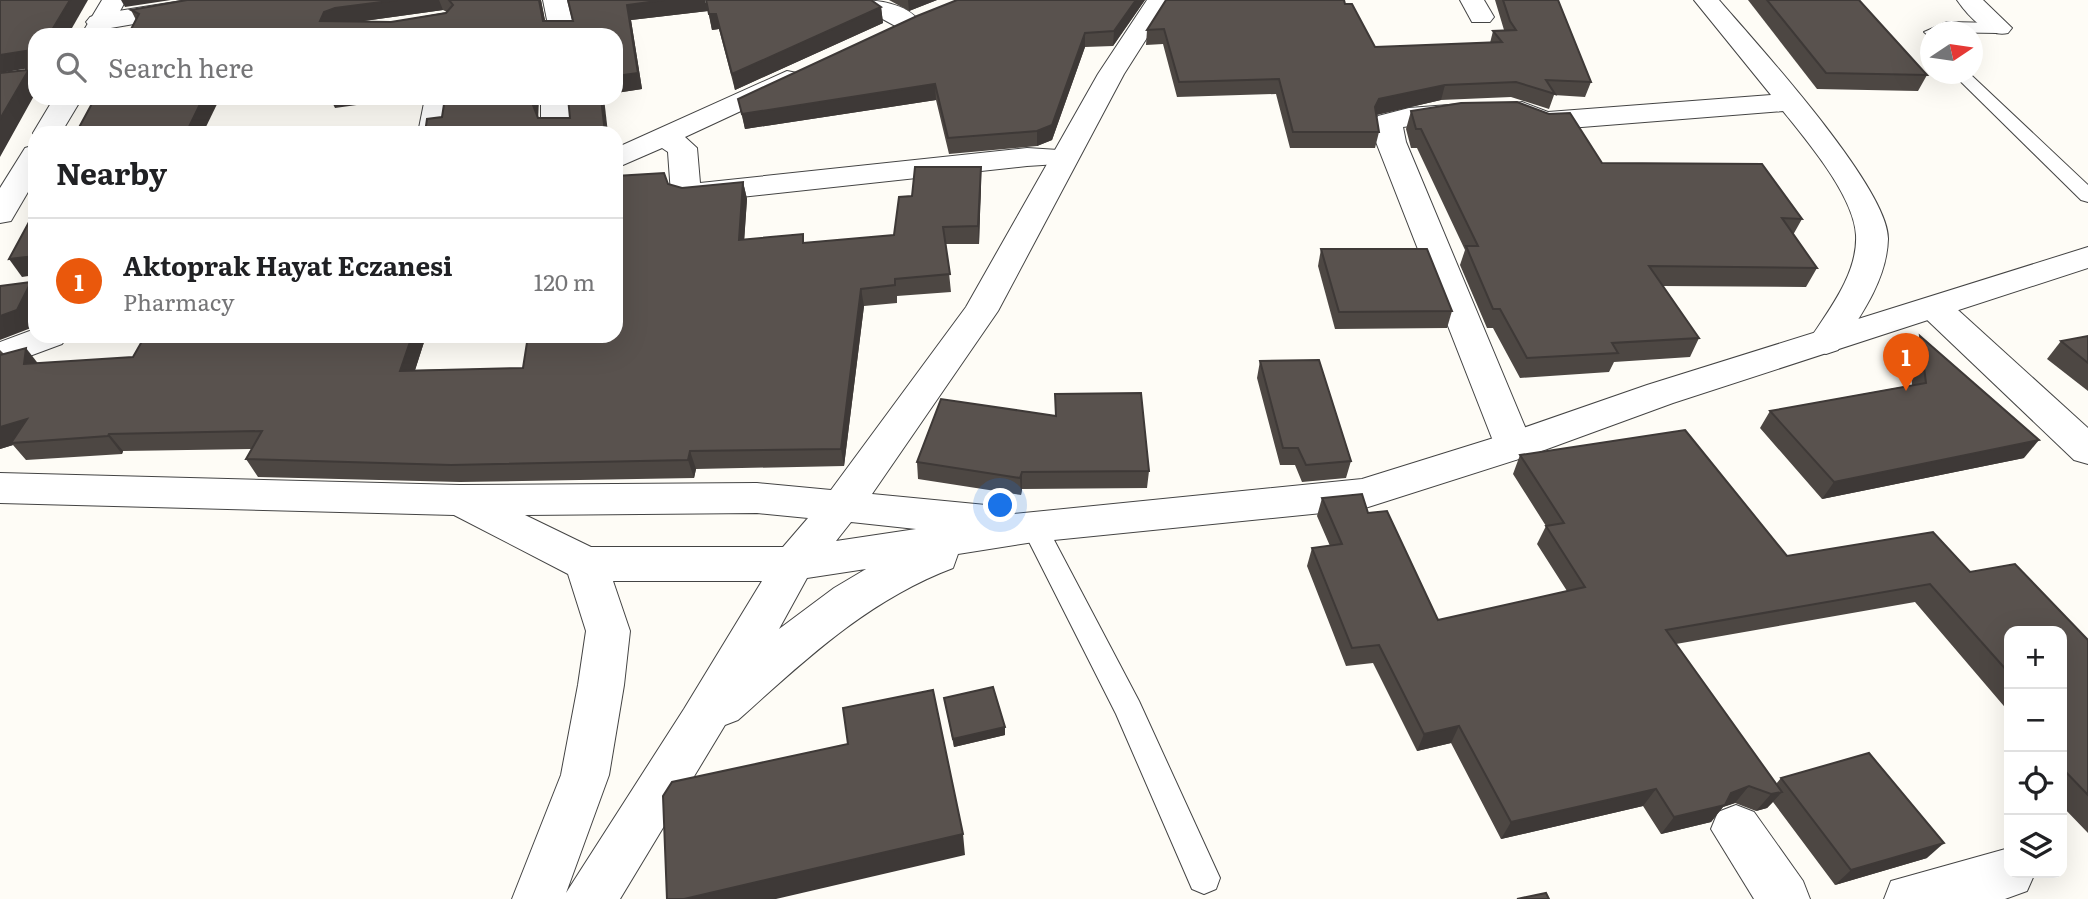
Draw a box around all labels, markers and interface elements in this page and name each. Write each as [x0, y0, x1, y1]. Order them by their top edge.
north arrow [1920, 21, 1983, 84]
search box [28, 28, 623, 105]
text: Search here [108, 47, 254, 86]
icon: search [52, 48, 90, 86]
text: Nearby [56, 150, 167, 194]
text: Aktoprak Hayat Eczanesi [123, 245, 453, 284]
text: 1 [74, 264, 84, 298]
text: 120 m [534, 264, 595, 298]
text: Pharmacy [123, 284, 234, 318]
pin: 1 [1883, 333, 1929, 391]
your location [983, 488, 1017, 522]
map controls [2004, 626, 2067, 878]
button: + [2004, 626, 2067, 689]
button: − [2004, 689, 2067, 752]
button: locate [2004, 752, 2067, 815]
button: layers [2004, 815, 2067, 878]

